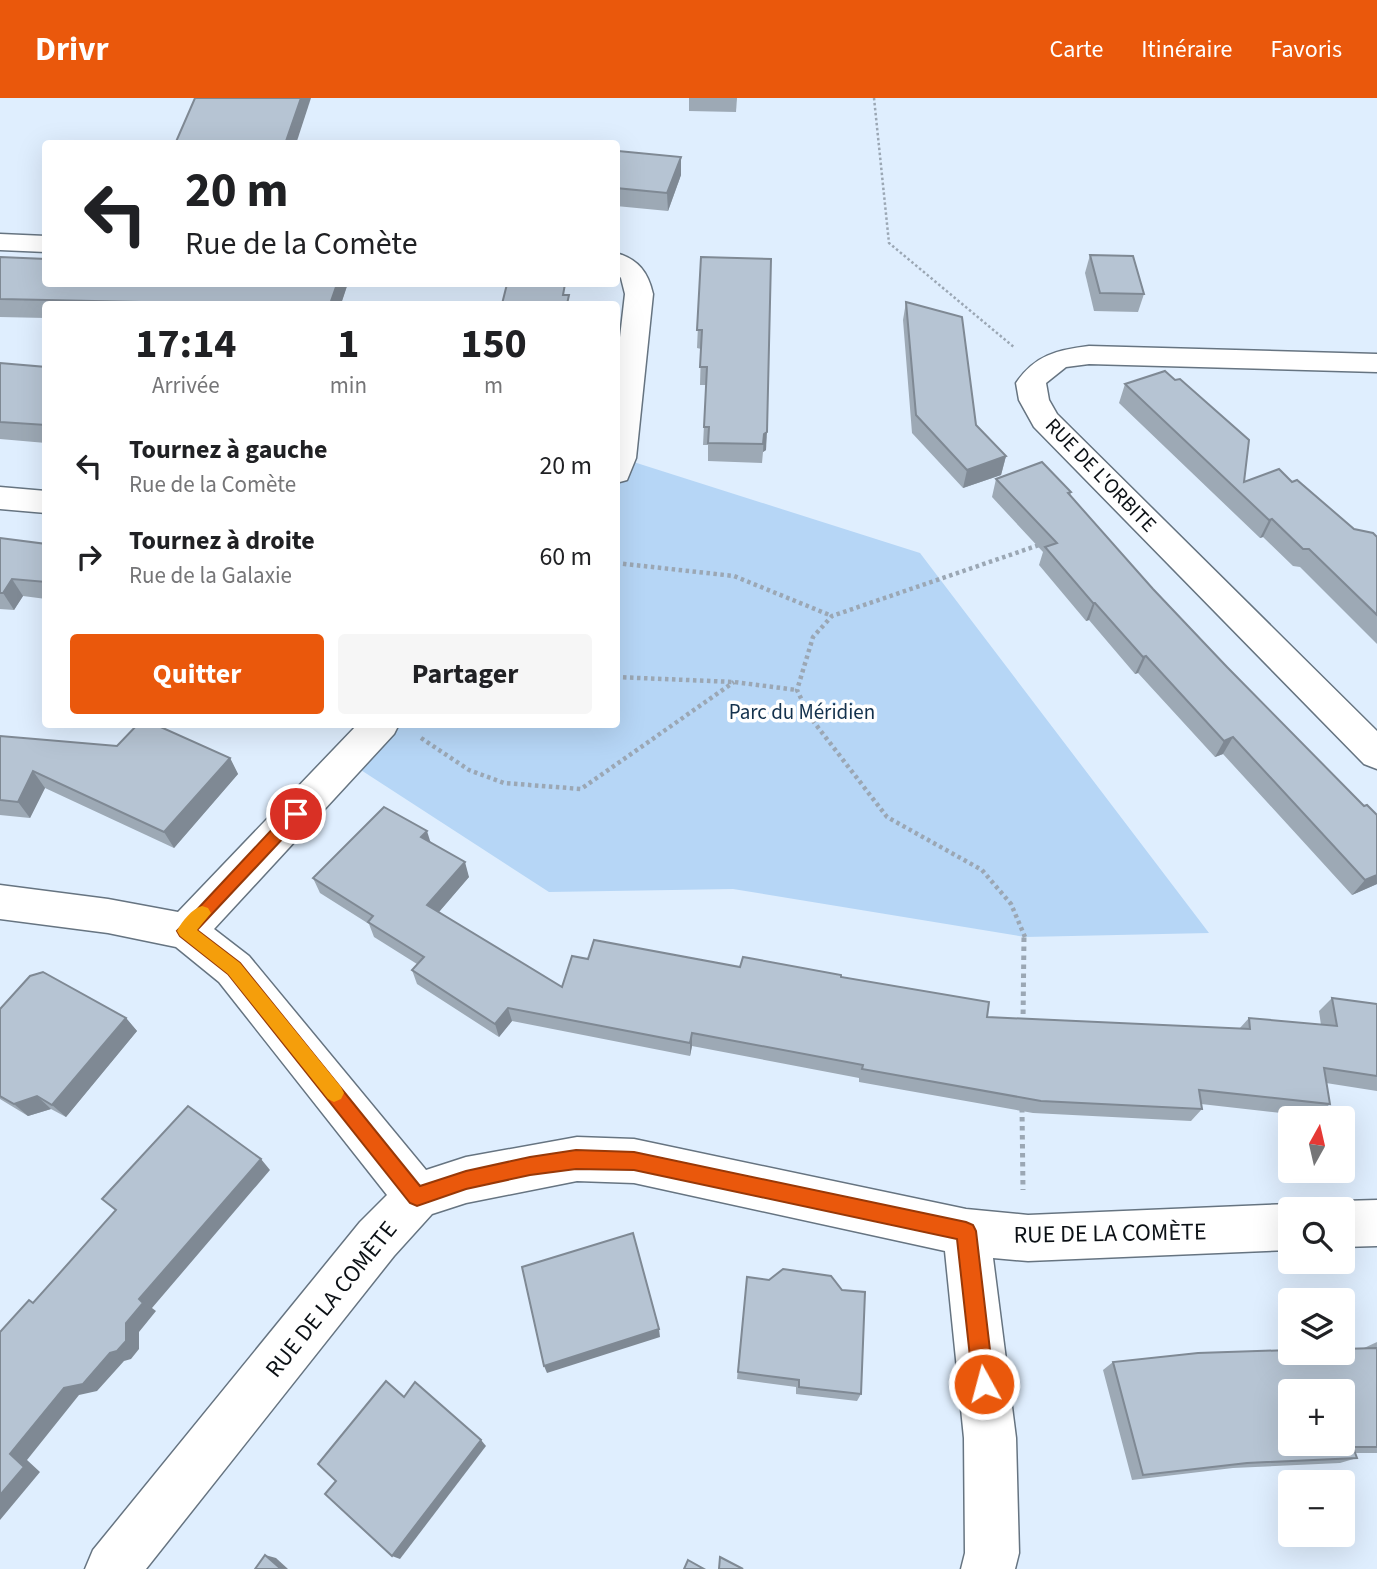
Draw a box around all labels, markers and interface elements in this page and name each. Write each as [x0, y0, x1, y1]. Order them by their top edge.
text: Drivr [35, 26, 109, 73]
text: Carte [1049, 32, 1103, 67]
text: Itinéraire [1141, 32, 1232, 67]
text: Favoris [1270, 32, 1342, 67]
text: 20 m [185, 156, 289, 226]
icon: left [70, 168, 161, 259]
text: Rue de la Comète [185, 221, 418, 267]
text: 17:14 [135, 314, 237, 374]
text: 1 [337, 314, 359, 374]
text: 150 [460, 314, 527, 374]
text: Arrivée [152, 369, 220, 402]
text: min [330, 369, 367, 402]
text: m [484, 369, 503, 402]
street label: RUE DE L'ORBITE [1039, 411, 1163, 539]
text: Tournez à gauche [129, 431, 328, 468]
icon: left [70, 447, 108, 485]
text: 20 m [539, 447, 592, 484]
text: Rue de la Comète [129, 468, 296, 501]
text: Tournez à droite [129, 522, 315, 559]
icon: right [70, 538, 108, 576]
text: 60 m [539, 538, 592, 575]
text: Rue de la Galaxie [129, 559, 292, 592]
button: Quitter [70, 634, 324, 714]
button: Partager [338, 634, 592, 714]
park label: Parc du Méridien [729, 697, 875, 727]
pin [266, 784, 326, 844]
icon: arrive [277, 795, 315, 833]
north arrow [1278, 1106, 1354, 1183]
map controls [1278, 1106, 1355, 1547]
button: search [1278, 1197, 1355, 1274]
street label: RUE DE LA COMÈTE [257, 1213, 406, 1385]
street label: RUE DE LA COMÈTE [1013, 1214, 1207, 1253]
button: layers [1278, 1288, 1355, 1365]
position arrow [947, 1347, 1021, 1421]
button: + [1278, 1379, 1355, 1456]
button: − [1278, 1470, 1355, 1547]

